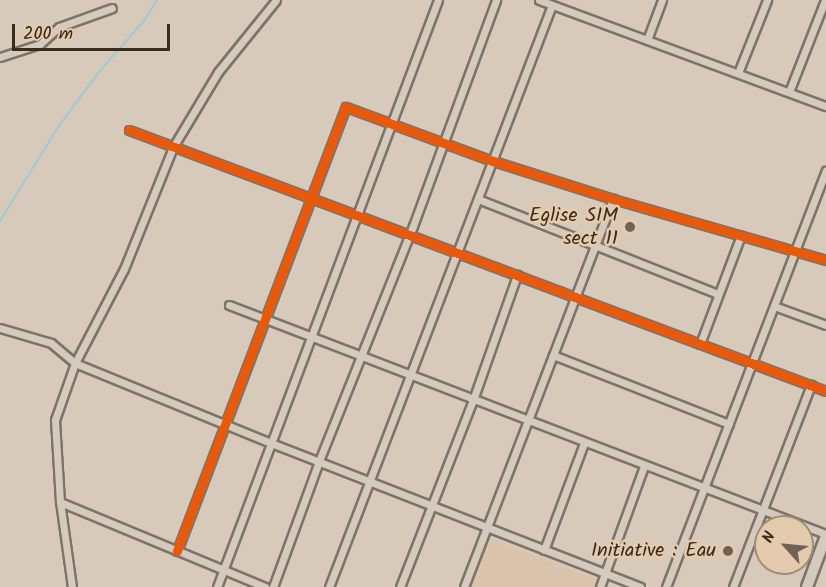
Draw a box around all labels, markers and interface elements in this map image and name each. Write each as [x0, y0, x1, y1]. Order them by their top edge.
scale bar [15, 12, 172, 50]
text: 200 m [23, 20, 73, 49]
place label: Eglise SIM sect 11 [529, 204, 618, 251]
marker: Eglise SIM sect 11 [623, 220, 637, 234]
north arrow [754, 515, 814, 575]
text: N [756, 527, 783, 548]
place label: Initiative : Eau [591, 539, 716, 563]
marker: Initiative : Eau [721, 544, 735, 558]

